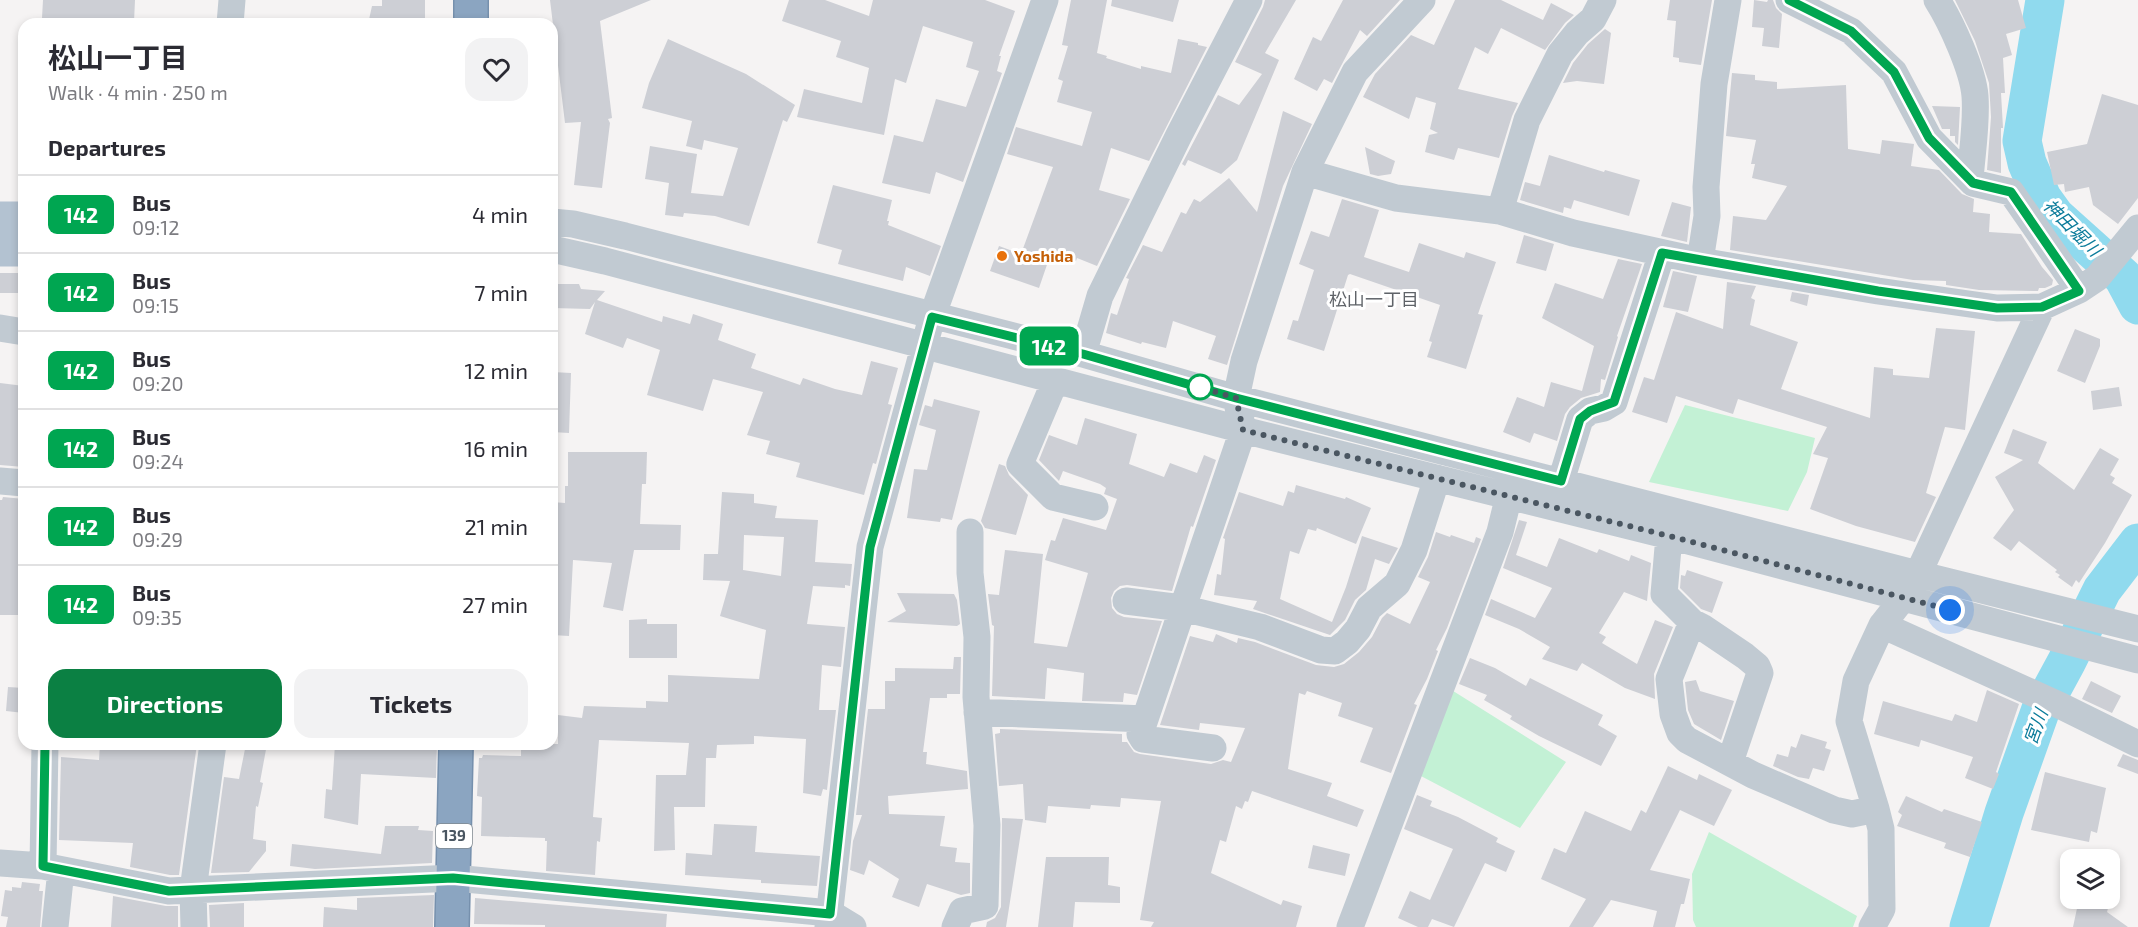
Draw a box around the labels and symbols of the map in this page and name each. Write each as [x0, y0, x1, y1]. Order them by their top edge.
water label: 神田堀川 [2039, 194, 2107, 262]
place label: Yoshida [1014, 246, 1073, 265]
marker: Yoshida [995, 249, 1009, 263]
district label: 松山一丁目 [1329, 288, 1419, 310]
line badge: 142 [1014, 326, 1084, 366]
unlabelled marker [1187, 374, 1213, 400]
your location [1935, 595, 1965, 625]
water label: 宮川 [2019, 704, 2052, 747]
road number: 139 [436, 824, 472, 848]

